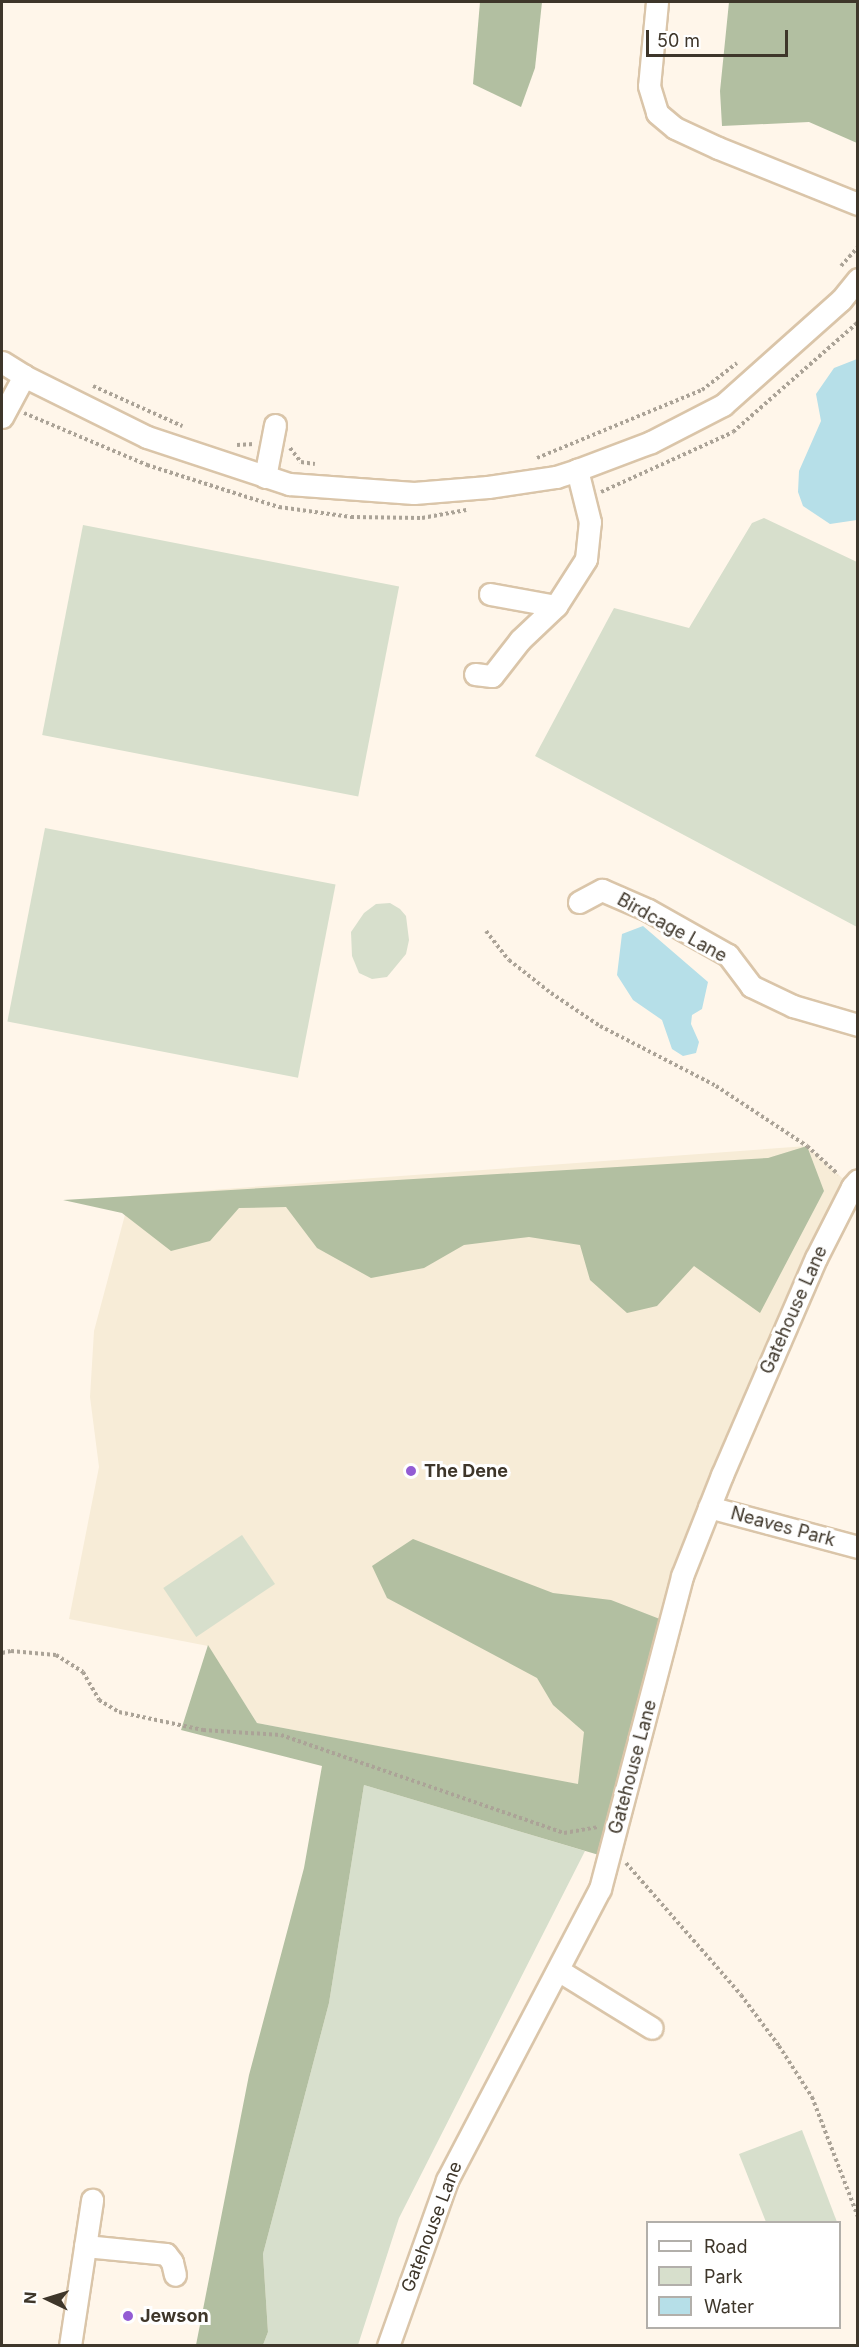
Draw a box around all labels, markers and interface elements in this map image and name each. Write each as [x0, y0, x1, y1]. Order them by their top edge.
scale bar [649, 18, 792, 56]
text: 50 m [657, 30, 700, 51]
street label: Birdcage Lane [613, 889, 731, 967]
street label: Gatehouse Lane [756, 1242, 832, 1378]
place label: The Dene [424, 1460, 508, 1482]
marker: The Dene [402, 1462, 420, 1480]
street label: Neaves Park [728, 1503, 838, 1551]
street label: Gatehouse Lane [605, 1697, 661, 1837]
street label: Gatehouse Lane [397, 2159, 467, 2295]
legend [646, 2221, 841, 2329]
text: Road [704, 2236, 747, 2257]
text: Park [704, 2266, 743, 2287]
north arrow [18, 2269, 78, 2329]
text: N [20, 2291, 40, 2305]
text: Water [704, 2296, 754, 2317]
place label: Jewson [140, 2305, 209, 2327]
marker: Jewson [121, 2309, 135, 2323]

